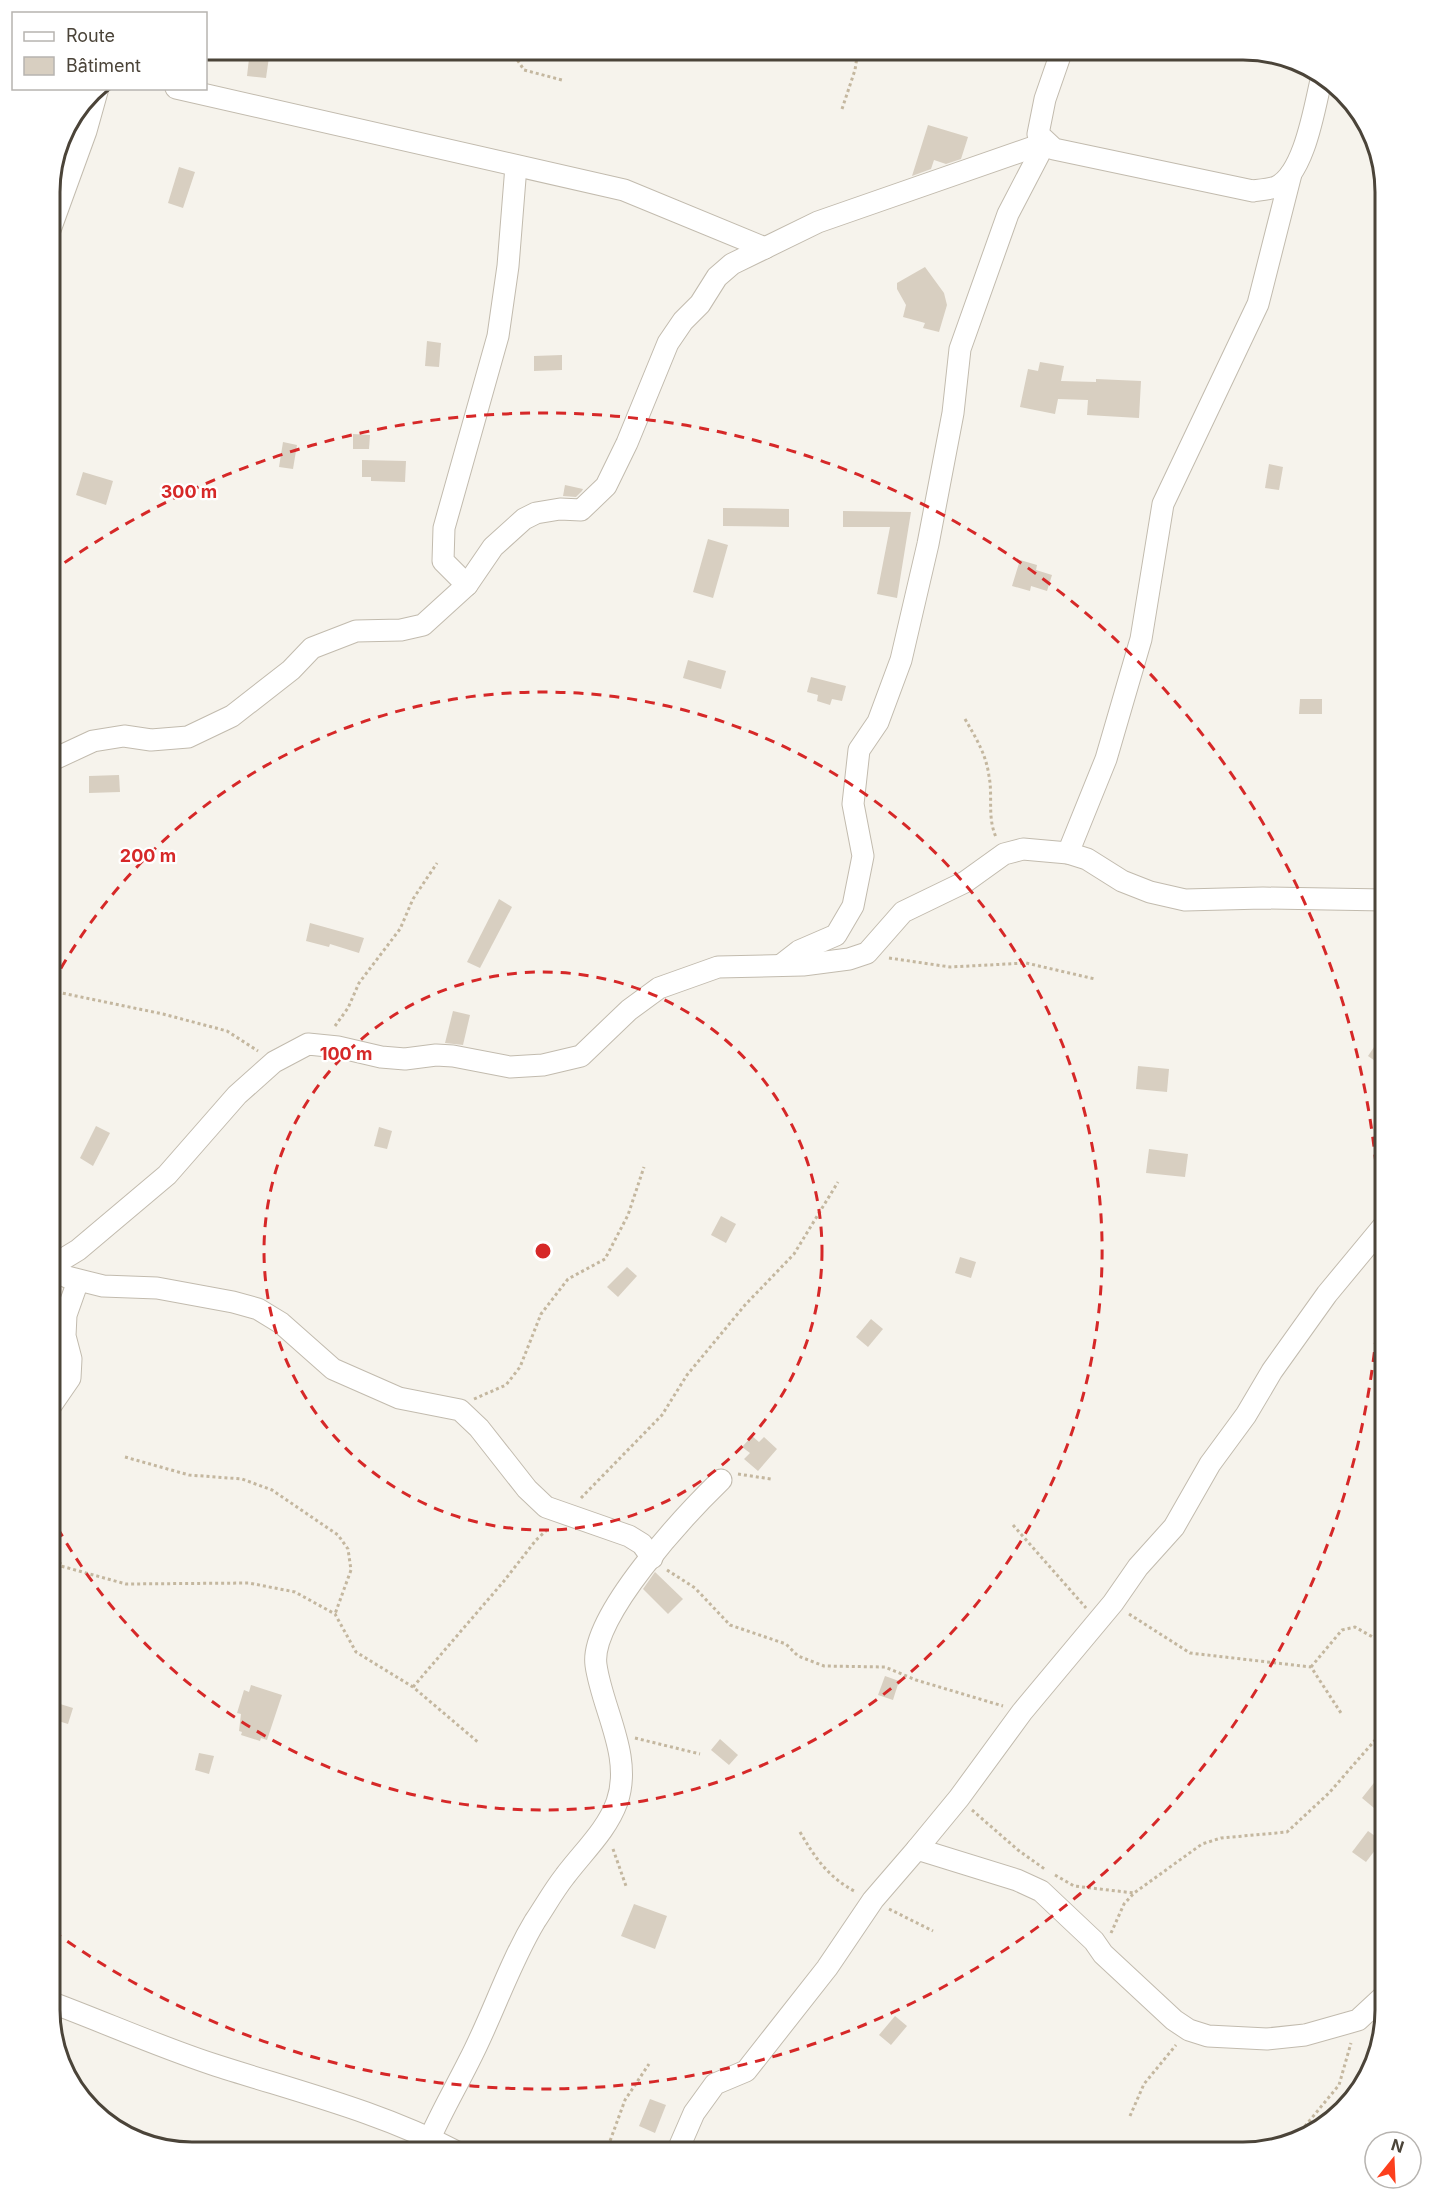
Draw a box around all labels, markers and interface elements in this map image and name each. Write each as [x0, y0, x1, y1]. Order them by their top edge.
legend [12, 12, 207, 90]
text: Route [66, 25, 115, 46]
text: Bâtiment [66, 55, 141, 76]
text: 300 m [161, 481, 217, 502]
text: 200 m [120, 845, 176, 866]
text: 100 m [320, 1043, 372, 1064]
centre of rings [533, 1241, 553, 1261]
north arrow [1363, 2130, 1423, 2190]
text: N [1389, 2134, 1407, 2157]

